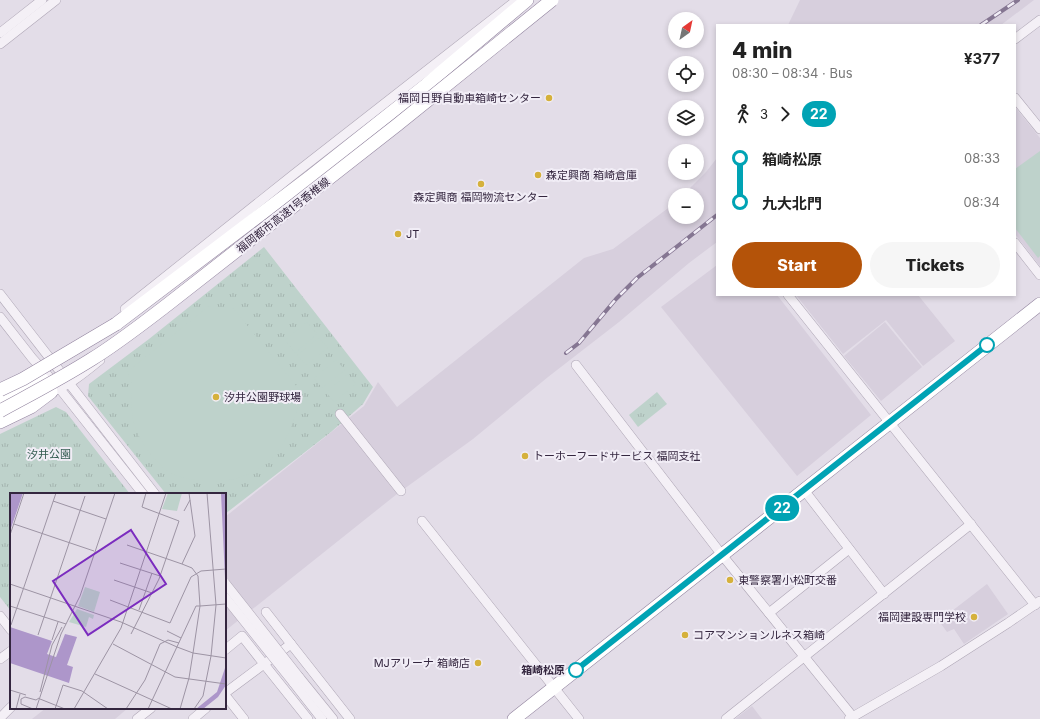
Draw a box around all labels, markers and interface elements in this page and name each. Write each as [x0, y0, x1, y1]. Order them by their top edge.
north arrow [668, 12, 704, 48]
map controls [668, 12, 704, 224]
text: 4 min [732, 37, 793, 63]
text: ¥377 [964, 49, 1000, 68]
button: locate [668, 56, 704, 92]
text: 08:30 – 08:34 · Bus [732, 65, 853, 81]
place label: 福岡日野自動車箱崎センター [398, 91, 541, 105]
marker: 福岡日野自動車箱崎センター [544, 93, 554, 103]
button: layers [668, 100, 704, 136]
icon: walk [732, 103, 754, 125]
icon: forward [774, 103, 796, 125]
text: 22 [810, 105, 828, 122]
text: 3 [760, 106, 768, 122]
button: + [668, 144, 704, 180]
text: 箱崎松原 [762, 150, 822, 169]
text: 08:33 [964, 150, 1000, 166]
place label: 森定興商 箱崎倉庫 [546, 168, 637, 182]
marker: 森定興商 箱崎倉庫 [533, 170, 543, 180]
street label: 福岡都市高速1号香椎線 [234, 174, 332, 256]
marker: 森定興商 福岡物流センター [476, 179, 486, 189]
button: − [668, 188, 704, 224]
place label: 森定興商 福岡物流センター [413, 190, 549, 204]
text: 九大北門 [762, 194, 822, 213]
text: 08:34 [964, 194, 1000, 210]
place label: JT [406, 227, 419, 241]
marker: JT [393, 229, 403, 239]
button: Start [732, 242, 862, 288]
button: Tickets [870, 242, 1000, 288]
unlabelled marker [979, 337, 995, 353]
place label: 汐井公園野球場 [224, 390, 301, 404]
marker: 汐井公園野球場 [211, 392, 221, 402]
park label: 汐井公園 [27, 447, 71, 461]
place label: トーホーフードサービス 福岡支社 [533, 449, 700, 463]
marker: トーホーフードサービス 福岡支社 [520, 451, 530, 461]
inset map [10, 493, 226, 709]
line badge: 22 [764, 495, 800, 521]
text: 22 [773, 499, 791, 516]
place label: 東警察署小松町交番 [738, 573, 837, 587]
marker: 東警察署小松町交番 [725, 575, 735, 585]
place label: 福岡建設専門学校 [878, 610, 966, 624]
marker: 福岡建設専門学校 [969, 612, 979, 622]
place label: コアマンションルネス箱崎 [693, 628, 825, 642]
marker: コアマンションルネス箱崎 [680, 630, 690, 640]
place label: MJアリーナ 箱崎店 [374, 656, 470, 670]
marker: MJアリーナ 箱崎店 [473, 658, 483, 668]
marker: 箱崎松原 [568, 662, 584, 678]
place label: 箱崎松原 [521, 663, 565, 677]

